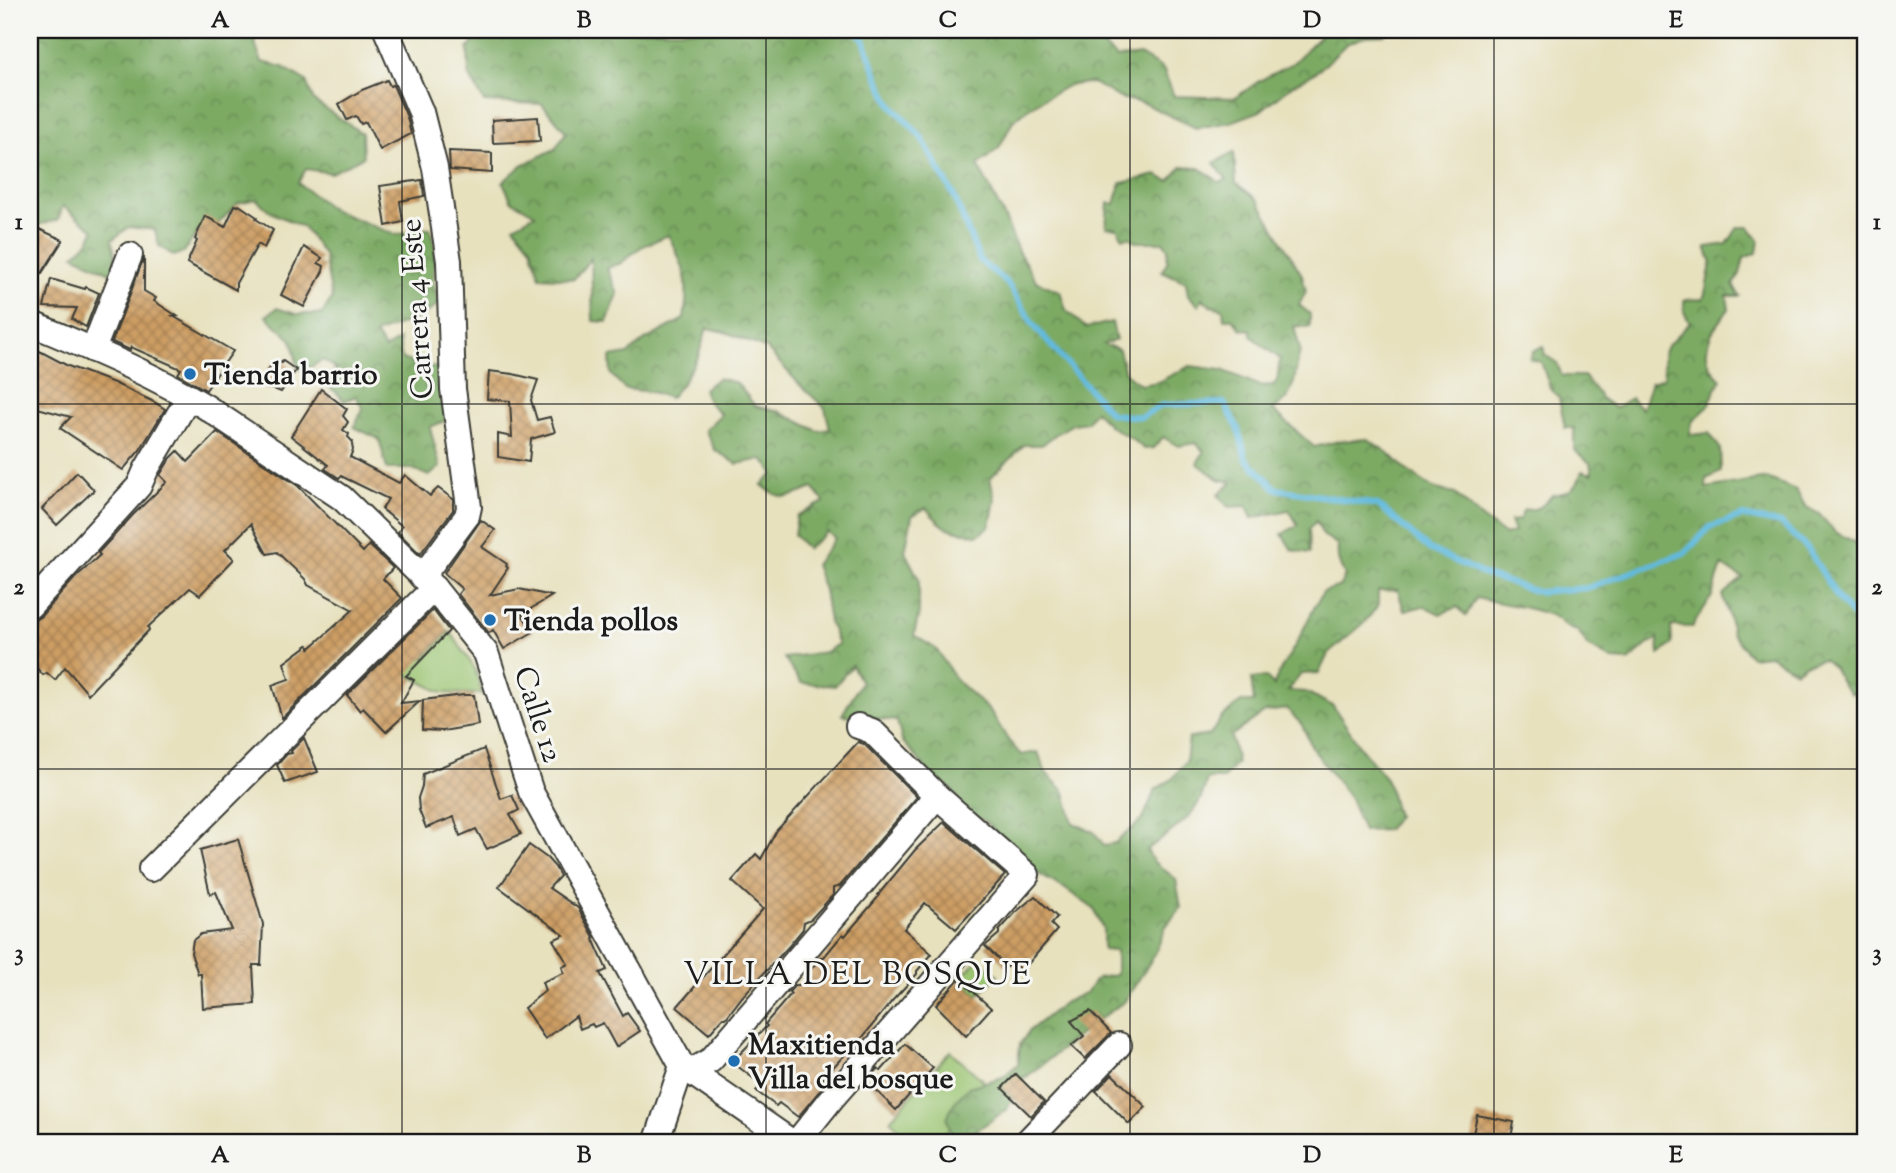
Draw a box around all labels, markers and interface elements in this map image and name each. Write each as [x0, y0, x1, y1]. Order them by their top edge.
text: A [211, 5, 230, 38]
text: B [577, 5, 592, 38]
text: C [939, 5, 957, 38]
text: D [1303, 5, 1321, 38]
text: E [1669, 5, 1683, 38]
text: 1 [15, 207, 23, 240]
text: 1 [1873, 207, 1881, 240]
street label: Carrera 4 Este [391, 217, 446, 400]
place label: Tienda barrio [204, 355, 378, 398]
marker: Tienda barrio [182, 366, 198, 382]
text: 2 [14, 572, 25, 605]
text: 2 [1872, 572, 1883, 605]
place label: Tienda pollos [504, 601, 678, 644]
marker: Tienda pollos [482, 612, 498, 628]
street label: Calle 12 [501, 661, 572, 768]
text: 3 [14, 938, 24, 971]
text: 3 [1872, 938, 1882, 971]
district label: VILLA DEL BOSQUE [683, 953, 1033, 999]
place label: Maxitienda Villa del bosque [748, 1025, 954, 1102]
marker: Maxitienda Villa del bosque [726, 1053, 742, 1069]
text: A [211, 1140, 230, 1173]
text: B [577, 1140, 592, 1173]
text: C [939, 1140, 957, 1173]
text: D [1303, 1140, 1321, 1173]
text: E [1669, 1140, 1683, 1173]

